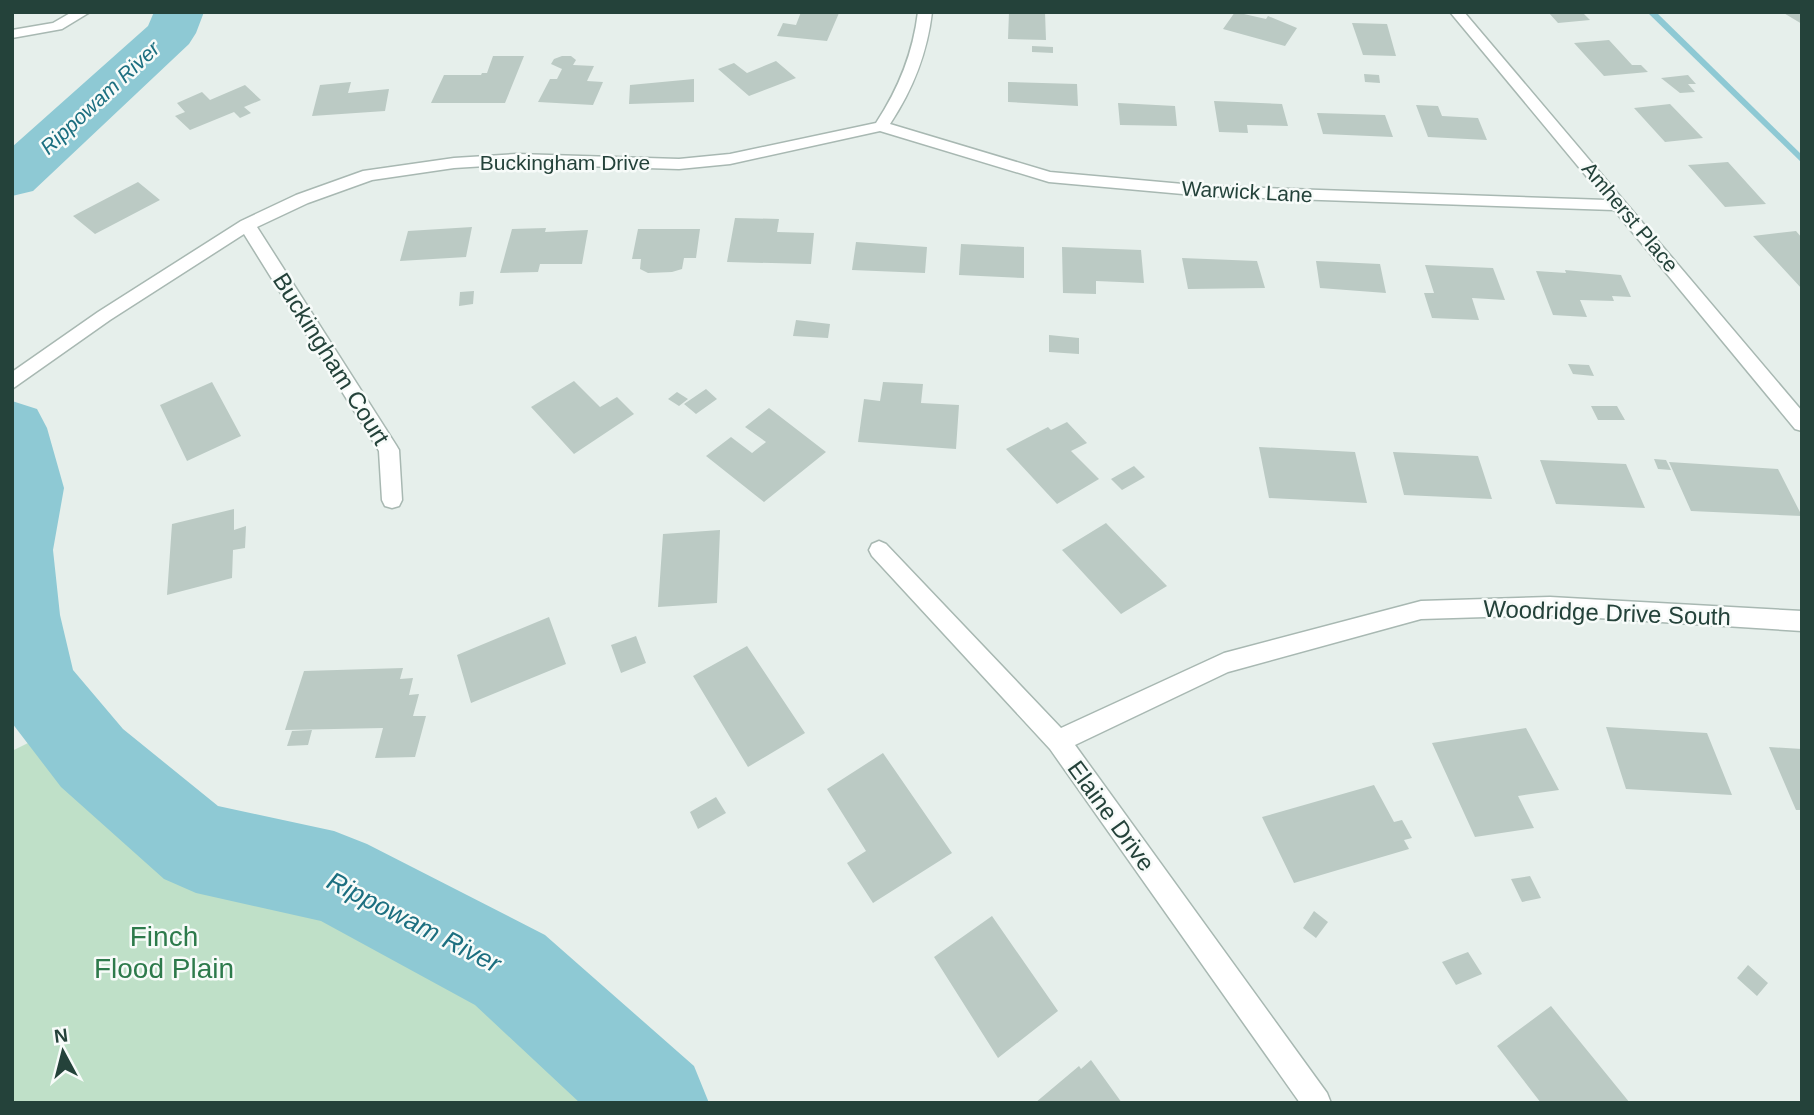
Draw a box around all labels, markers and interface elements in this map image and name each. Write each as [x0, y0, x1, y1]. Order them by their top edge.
water label: Rippowam River [35, 36, 165, 159]
street label: Buckingham Drive [480, 151, 650, 174]
street label: Amherst Place [1578, 157, 1683, 276]
street label: Warwick Lane [1181, 177, 1313, 206]
street label: Buckingham Court [268, 268, 395, 450]
street label: Woodridge Drive South [1483, 595, 1731, 630]
street label: Elaine Drive [1062, 755, 1160, 876]
water label: Rippowam River [322, 865, 507, 979]
park label: Finch Flood Plain [94, 921, 234, 984]
north arrow [28, 1017, 98, 1087]
text: N [53, 1024, 69, 1047]

